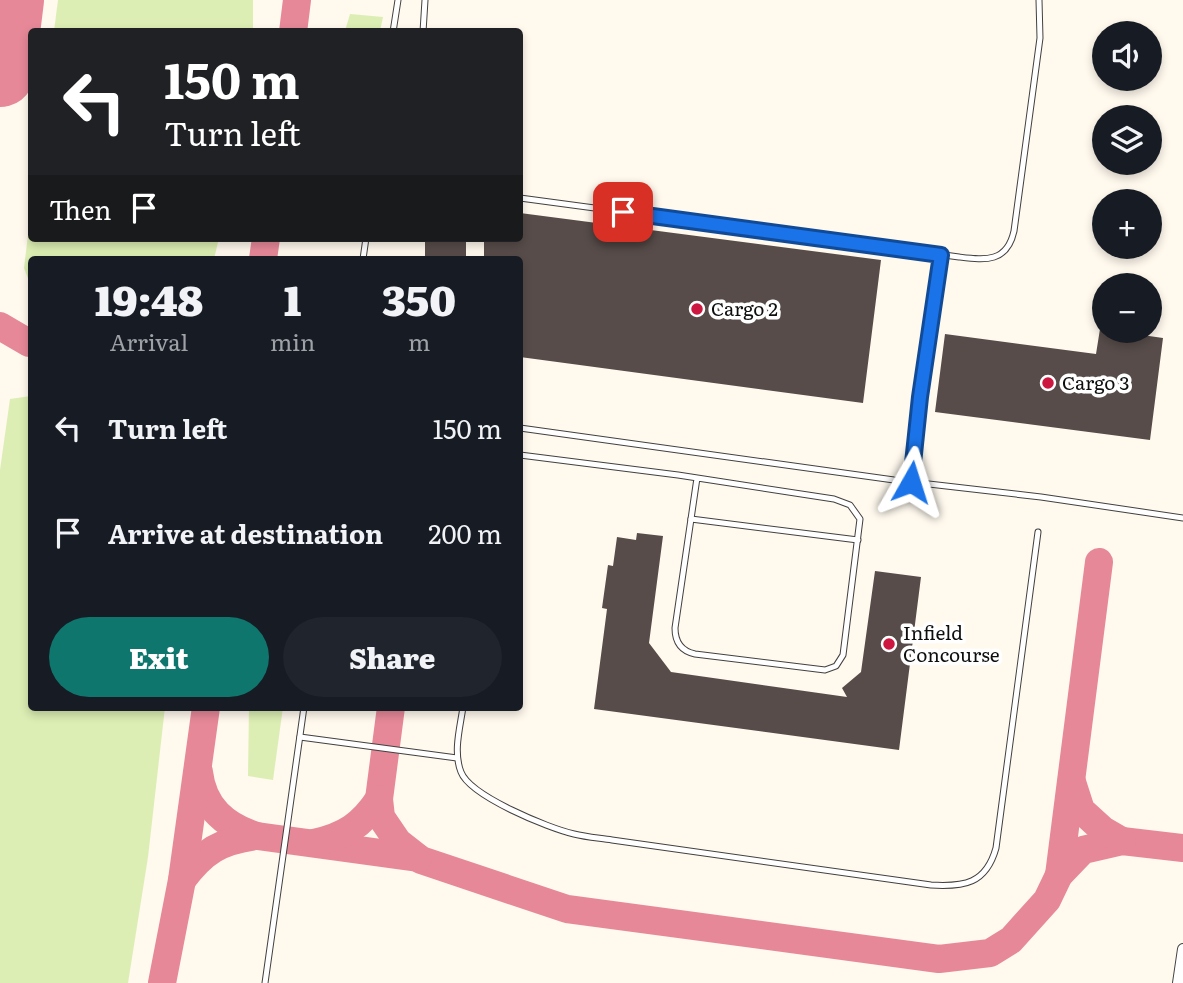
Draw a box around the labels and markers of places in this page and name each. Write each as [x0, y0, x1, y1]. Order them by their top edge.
pin [593, 182, 653, 242]
place label: Cargo 2 [711, 294, 778, 322]
marker: Cargo 2 [689, 301, 705, 317]
place label: Cargo 3 [1062, 368, 1130, 396]
marker: Cargo 3 [1040, 375, 1056, 391]
place label: Infield Concourse [903, 618, 1000, 668]
marker: Infield Concourse [881, 636, 897, 652]

